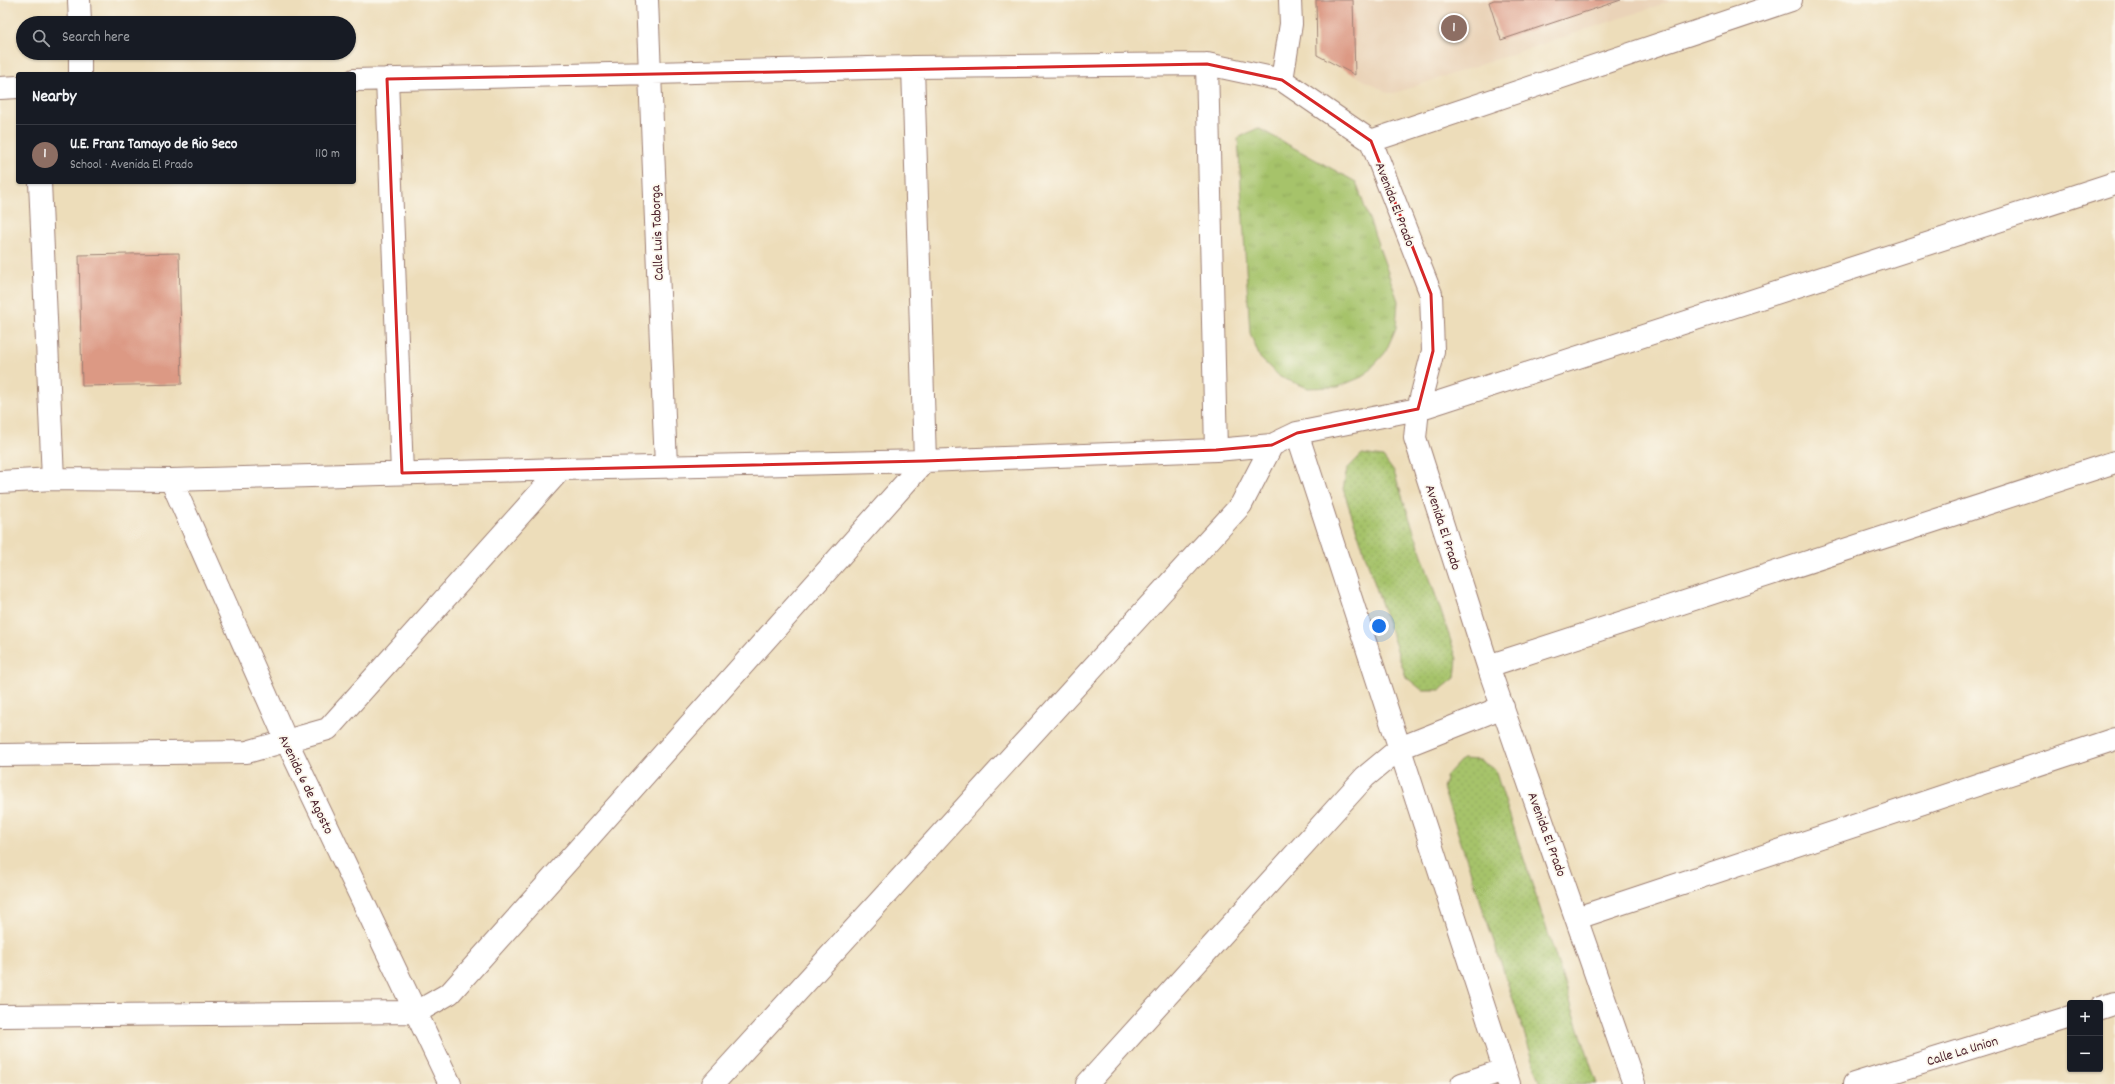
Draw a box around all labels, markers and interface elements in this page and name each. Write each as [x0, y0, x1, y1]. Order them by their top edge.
pin: 1 [1441, 13, 1467, 43]
search box [16, 16, 356, 60]
icon: search [30, 27, 52, 49]
text: Search here [62, 27, 130, 49]
text: Nearby [32, 86, 76, 110]
text: U.E. Franz Tamayo de Rio Seco [70, 134, 238, 156]
text: 1 [44, 145, 46, 164]
text: 110 m [315, 145, 340, 164]
text: School · Avenida El Prado [70, 156, 193, 175]
street label: Avenida El Prado [1369, 160, 1419, 250]
street label: Calle Luis Taborga [646, 185, 670, 281]
street label: Avenida El Prado [1419, 482, 1465, 573]
your location [1369, 616, 1389, 636]
street label: Avenida 6 de Agosto [272, 732, 338, 838]
street label: Avenida El Prado [1522, 790, 1571, 880]
map controls [2067, 1000, 2103, 1072]
button: + [2067, 1000, 2103, 1036]
street label: Calle La Union [1925, 1032, 2001, 1072]
button: − [2067, 1036, 2103, 1072]

